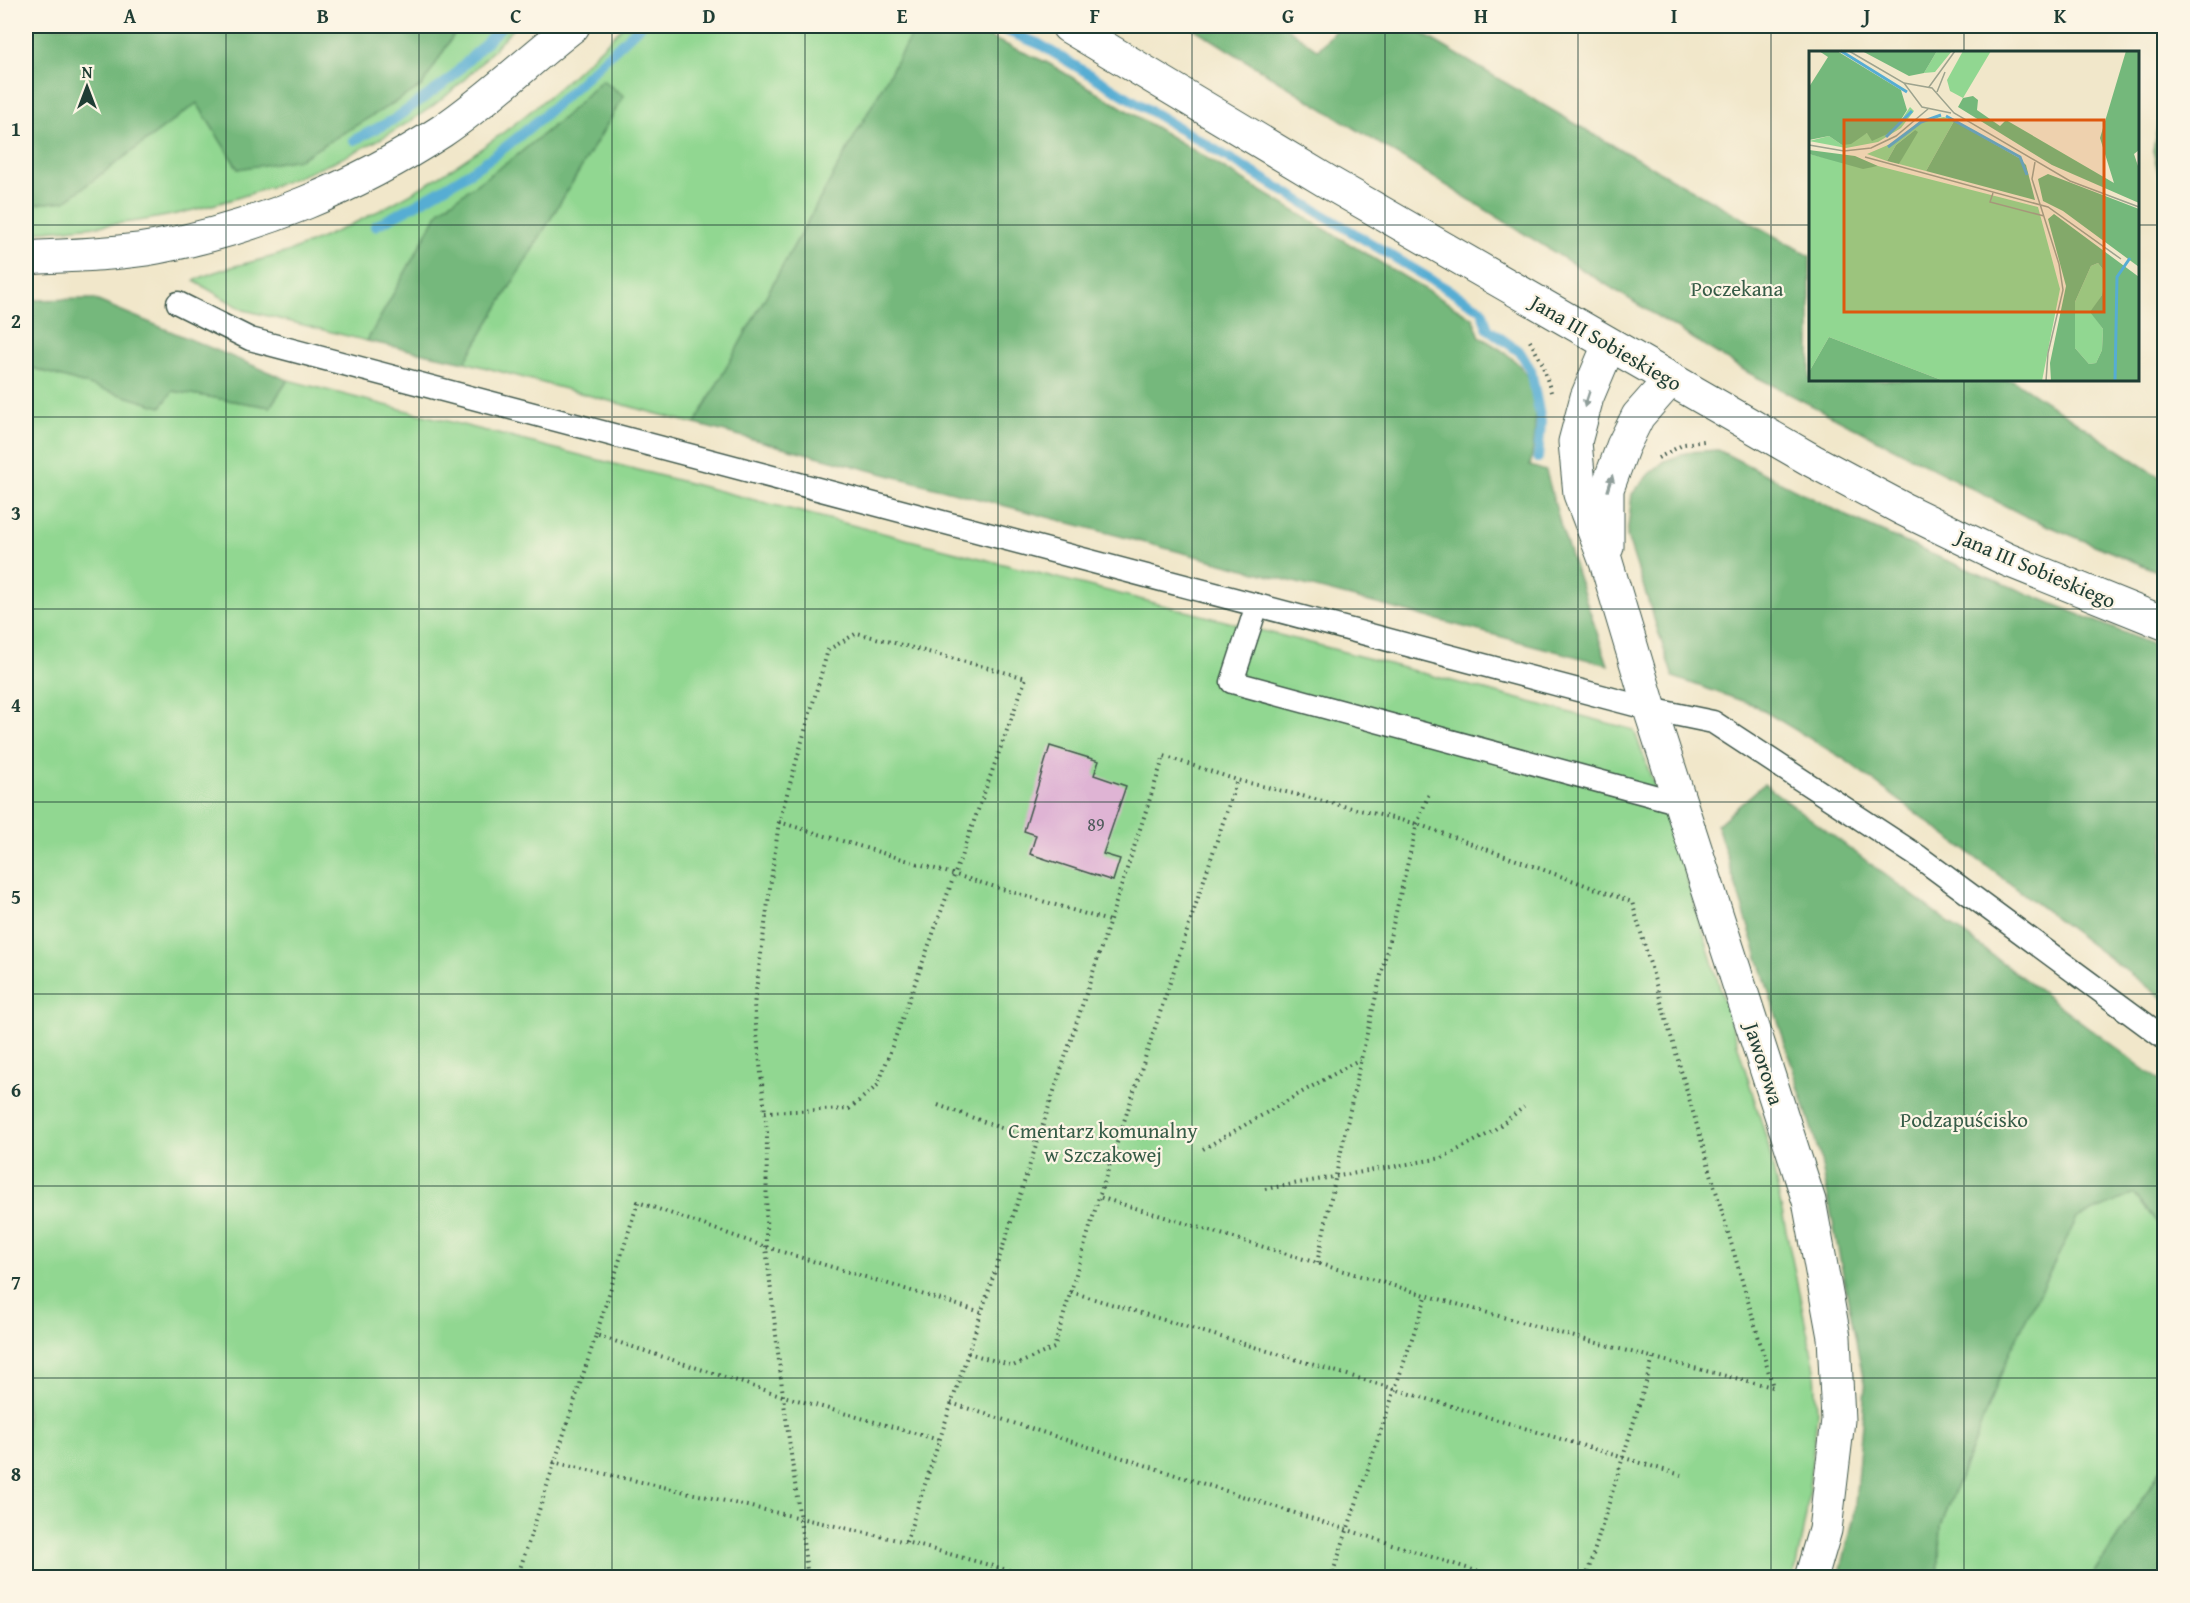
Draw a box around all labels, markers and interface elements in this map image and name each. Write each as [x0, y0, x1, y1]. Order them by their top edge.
text: A [124, 1, 137, 30]
text: B [317, 1, 329, 30]
text: C [510, 1, 522, 30]
text: D [702, 1, 716, 30]
text: E [897, 1, 908, 30]
text: F [1090, 1, 1100, 30]
text: G [1282, 1, 1294, 30]
text: H [1474, 1, 1488, 30]
text: I [1671, 1, 1677, 30]
text: J [1861, 1, 1871, 30]
text: K [2054, 1, 2067, 30]
inset map [1809, 51, 2139, 381]
north arrow [57, 57, 117, 117]
text: N [82, 60, 93, 84]
text: 1 [11, 114, 21, 143]
park label: Poczekana [1691, 273, 1783, 304]
street label: Jana III Sobieskiego [1522, 285, 1688, 399]
text: 2 [11, 306, 21, 335]
one-way arrow [1582, 390, 1591, 408]
one-way arrow [1606, 474, 1615, 492]
text: 3 [11, 498, 21, 527]
street label: Jana III Sobieskiego [1949, 520, 2121, 616]
text: 4 [11, 690, 21, 719]
house number: 89 [1087, 811, 1105, 838]
text: 5 [11, 882, 21, 911]
street label: Jaworowa [1736, 1016, 1792, 1109]
text: 6 [11, 1075, 21, 1104]
park label: Podzapuścisko [1900, 1104, 2028, 1135]
park label: Cmentarz komunalny w Szczakowej [1008, 1115, 1198, 1170]
text: 7 [11, 1267, 21, 1296]
text: 8 [11, 1459, 21, 1488]

